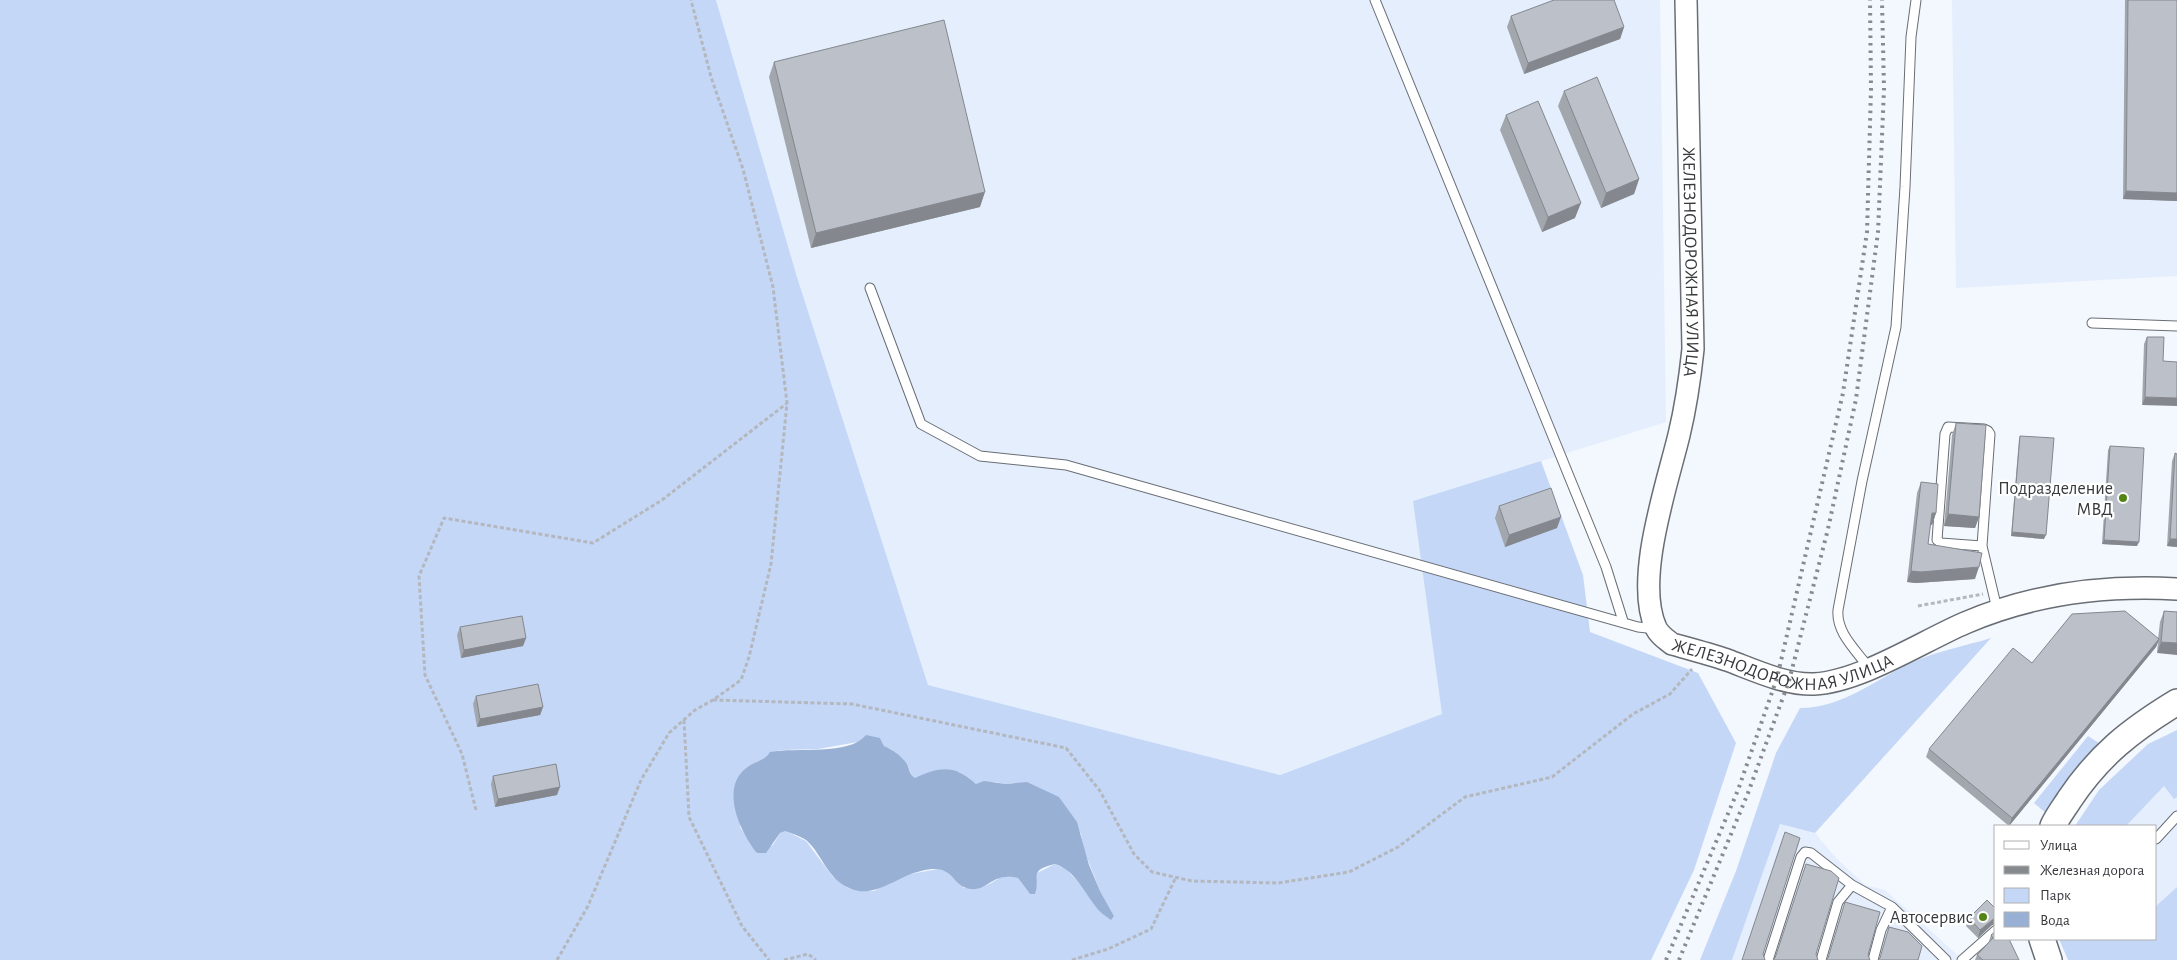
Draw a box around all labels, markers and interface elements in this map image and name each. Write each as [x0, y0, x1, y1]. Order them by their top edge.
street label: ЖЕЛЕЗНОДОРОЖНАЯ УЛИЦА [1679, 147, 1701, 378]
place label: Подразделение МВД [1998, 480, 2113, 519]
marker: Подразделение МВД [2117, 492, 2129, 504]
street label: ЖЕЛЕЗНОДОРОЖНАЯ УЛИЦА [1670, 636, 1897, 694]
legend [1994, 825, 2157, 940]
text: Улица [2040, 838, 2077, 853]
text: Железная дорога [2040, 863, 2145, 878]
text: Парк [2040, 888, 2071, 903]
place label: Автосервис [1890, 909, 1973, 927]
marker: Автосервис [1977, 911, 1989, 923]
text: Вода [2040, 913, 2070, 928]

